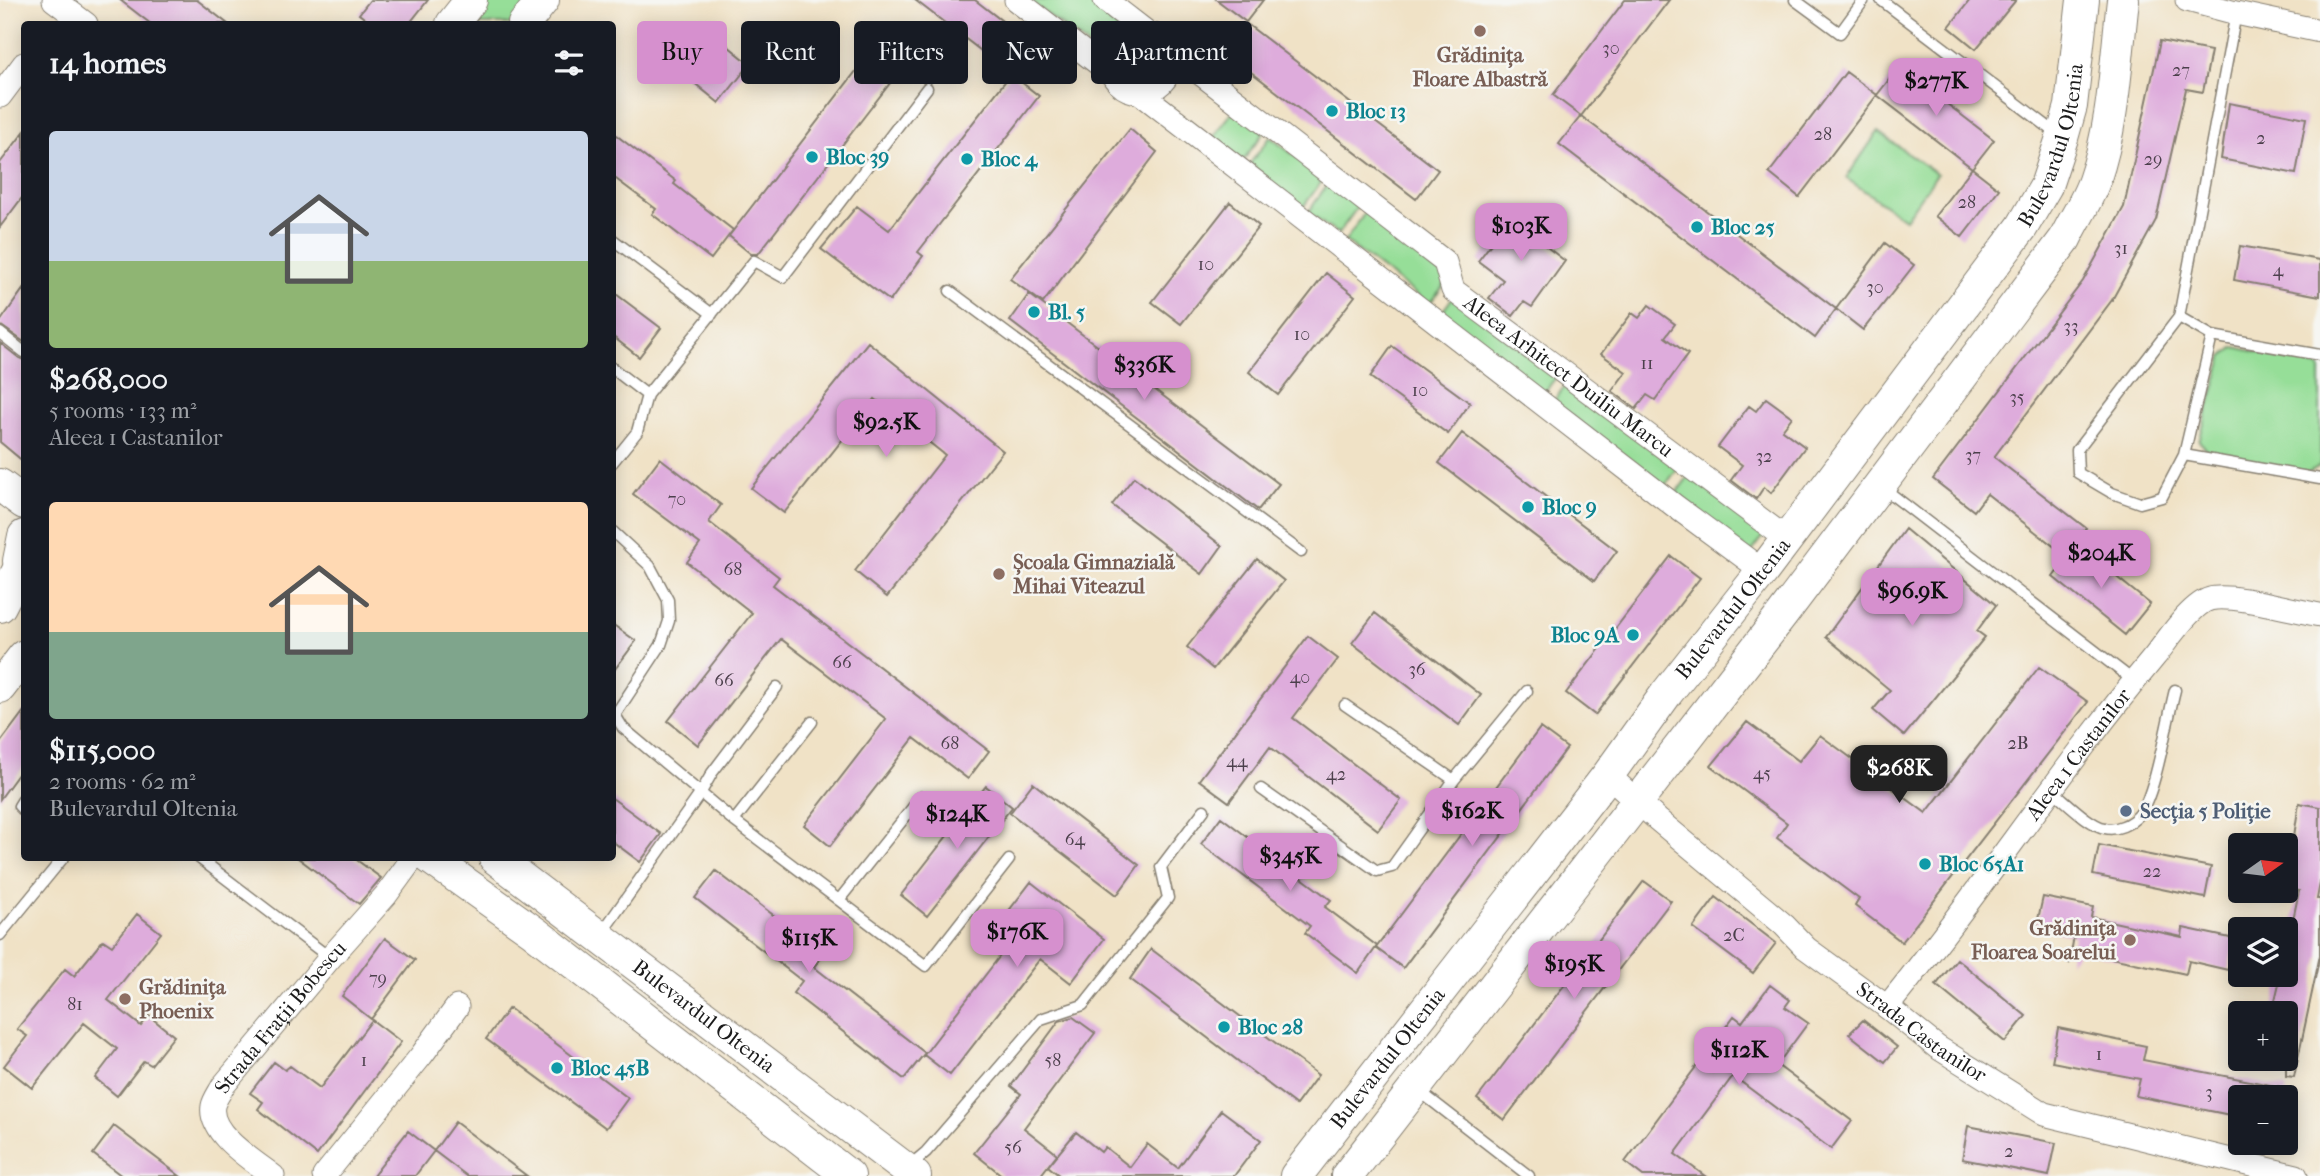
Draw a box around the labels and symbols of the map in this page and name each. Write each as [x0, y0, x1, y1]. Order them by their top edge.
marker: Grădinița Floare Albastră [1472, 23, 1488, 39]
house number: 30 [1602, 38, 1620, 59]
place label: Grădinița Floare Albastră [1411, 43, 1549, 91]
pin: $277K [1887, 58, 1985, 118]
house number: 27 [2172, 60, 2190, 81]
street label: Bulevardul Oltenia [2013, 62, 2088, 231]
place label: Bloc 13 [1346, 99, 1406, 123]
marker: Bloc 13 [1324, 103, 1340, 119]
house number: 28 [1814, 124, 1832, 145]
house number: 2 [2256, 128, 2266, 149]
place label: Bloc 39 [826, 145, 889, 169]
place label: Bloc 4 [981, 147, 1039, 172]
marker: Bloc 39 [804, 149, 820, 165]
house number: 29 [2144, 149, 2162, 170]
marker: Bloc 4 [959, 151, 975, 167]
house number: 28 [1958, 192, 1976, 213]
pin: $103K [1472, 204, 1570, 263]
place label: Bloc 25 [1711, 215, 1775, 239]
marker: Bloc 25 [1689, 219, 1705, 235]
house number: 31 [2114, 238, 2128, 259]
house number: 10 [1198, 254, 1214, 275]
house number: 4 [2273, 260, 2284, 281]
house number: 30 [1866, 277, 1884, 298]
street label: Aleea Arhitect Duiliu Marcu [1458, 290, 1678, 462]
place label: Bl. 5 [1048, 300, 1085, 324]
marker: Bl. 5 [1026, 304, 1042, 320]
house number: 33 [2064, 316, 2078, 337]
house number: 10 [1294, 324, 1310, 345]
pin: $336K [1095, 342, 1193, 402]
house number: 11 [1641, 353, 1653, 374]
house number: 10 [1412, 380, 1428, 401]
house number: 35 [2009, 387, 2025, 408]
pin: $92.5K [829, 400, 943, 459]
house number: 37 [1965, 445, 1981, 466]
house number: 32 [1756, 446, 1772, 467]
house number: 70 [668, 489, 686, 510]
place label: Bloc 9 [1542, 495, 1597, 519]
marker: Bloc 9 [1520, 499, 1536, 515]
pin: $204K [2052, 530, 2150, 590]
street label: Bulevardul Oltenia [1670, 533, 1795, 684]
place label: Școala Gimnazială Mihai Viteazul [1012, 550, 1176, 598]
house number: 68 [724, 559, 742, 580]
marker: Școala Gimnazială Mihai Viteazul [991, 566, 1007, 582]
pin: $96.9K [1855, 568, 1969, 628]
place label: Bloc 9A [1551, 623, 1620, 647]
marker: Bloc 9A [1625, 627, 1641, 643]
house number: 66 [832, 652, 852, 673]
house number: 36 [1408, 659, 1426, 680]
house number: 40 [1290, 667, 1310, 688]
house number: 66 [714, 670, 734, 691]
street label: Aleea 1 Castanilor [2020, 684, 2136, 826]
house number: 68 [941, 733, 959, 754]
house number: 2B [2008, 733, 2028, 754]
pin: $268K [1850, 746, 1948, 805]
house number: 44 [1226, 751, 1248, 772]
house number: 45 [1753, 763, 1771, 784]
house number: 42 [1326, 764, 1346, 785]
pin: $162K [1423, 788, 1521, 848]
pin: $124K [908, 792, 1006, 851]
place label: Secția 5 Poliție [2140, 799, 2271, 824]
marker: Secția 5 Poliție [2118, 803, 2134, 819]
house number: 64 [1065, 829, 1086, 850]
north arrow [2228, 833, 2298, 903]
pin: $345K [1241, 834, 1339, 893]
place label: Bloc 65A1 [1939, 852, 2024, 876]
marker: Bloc 65A1 [1917, 856, 1933, 872]
house number: 22 [2143, 861, 2161, 882]
pin: $176K [968, 909, 1066, 969]
pin: $115K [760, 916, 858, 975]
place label: Grădinița Floarea Soarelui [1970, 916, 2117, 964]
house number: 2C [1723, 925, 1745, 946]
marker: Grădinița Floarea Soarelui [2122, 932, 2138, 948]
street label: Strada Frații Bobescu [209, 936, 351, 1097]
pin: $195K [1525, 942, 1623, 1001]
street label: Bulevardul Oltenia [628, 955, 780, 1078]
house number: 79 [369, 968, 387, 989]
place label: Grădinița Phoenix [139, 975, 227, 1023]
street label: Strada Castanilor [1852, 977, 1991, 1087]
street label: Bulevardul Oltenia [1325, 983, 1450, 1134]
marker: Grădinița Phoenix [117, 991, 133, 1007]
house number: 81 [67, 994, 83, 1015]
place label: Bloc 28 [1238, 1015, 1303, 1039]
marker: Bloc 28 [1216, 1019, 1232, 1035]
pin: $112K [1690, 1028, 1788, 1087]
house number: 1 [2096, 1044, 2102, 1065]
house number: 1 [361, 1050, 367, 1071]
house number: 58 [1045, 1050, 1061, 1071]
place label: Bloc 45B [571, 1056, 649, 1081]
marker: Bloc 45B [549, 1060, 565, 1076]
house number: 3 [2205, 1082, 2213, 1103]
house number: 56 [1004, 1137, 1022, 1158]
house number: 2 [2004, 1141, 2014, 1162]

